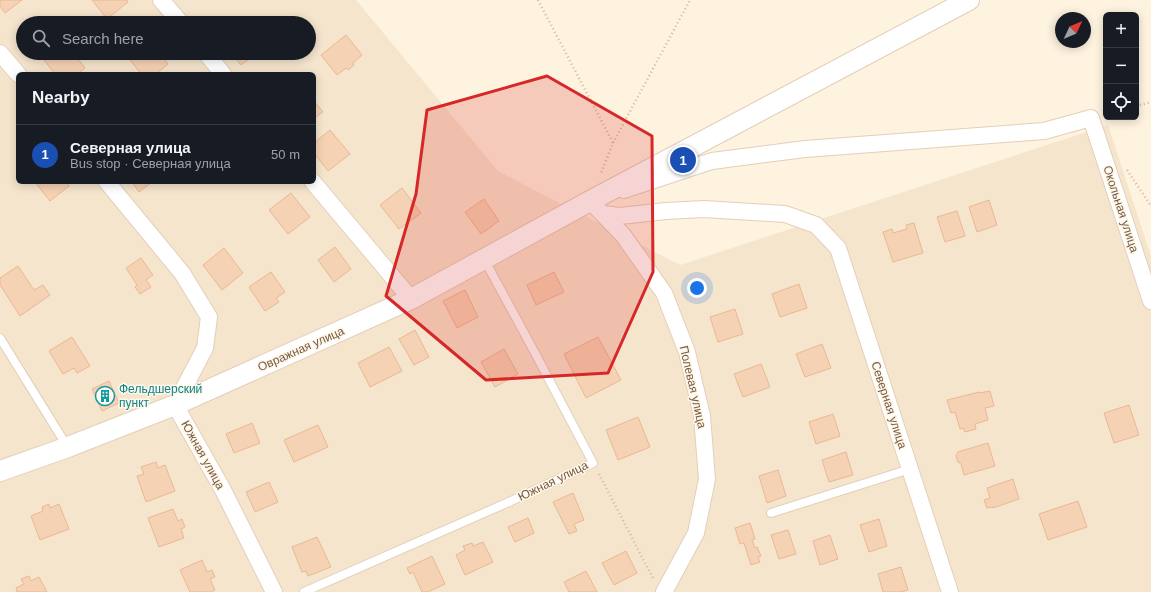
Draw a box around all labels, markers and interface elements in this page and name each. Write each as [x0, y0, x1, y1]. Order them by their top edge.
north arrow [1055, 12, 1091, 48]
map controls [1103, 12, 1139, 120]
button: + [1103, 12, 1139, 48]
search box [16, 16, 316, 60]
icon: search [30, 27, 52, 49]
text: Search here [62, 30, 144, 47]
button: − [1103, 48, 1139, 84]
button: locate [1103, 84, 1139, 120]
text: Nearby [32, 88, 90, 107]
text: Северная улица [70, 139, 191, 156]
pin: 1 [670, 145, 696, 175]
text: 1 [41, 147, 49, 162]
text: 50 m [271, 147, 300, 162]
text: Bus stop · Северная улица [70, 156, 231, 171]
street label: Окольная улица [1100, 164, 1142, 255]
your location [687, 278, 707, 298]
street label: Овражная улица [256, 324, 347, 374]
street label: Полевая улица [677, 344, 709, 430]
street label: Северная улица [868, 360, 910, 451]
place label: Фельдшерский пункт [119, 382, 202, 410]
building icon: Фельдшерский пункт [94, 385, 116, 407]
street label: Южная улица [178, 418, 228, 492]
street label: Южная улица [516, 458, 591, 504]

